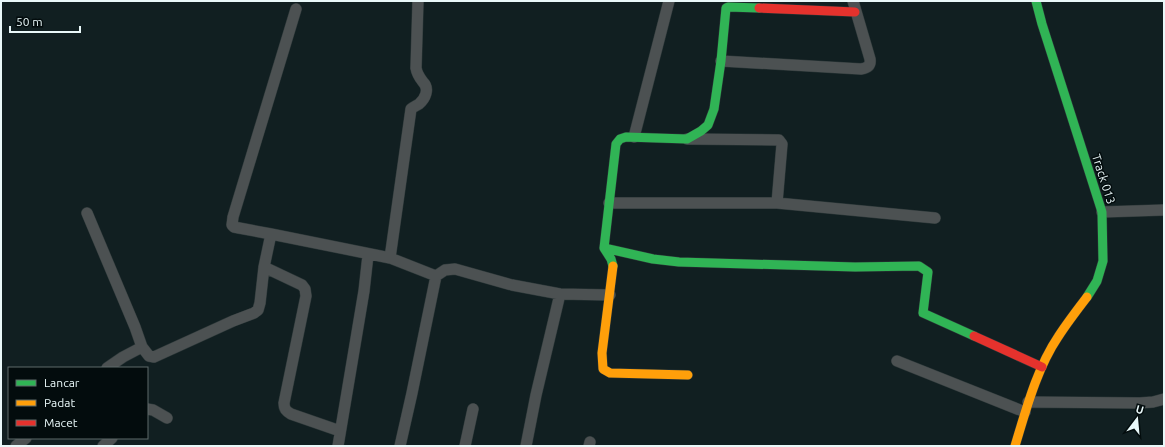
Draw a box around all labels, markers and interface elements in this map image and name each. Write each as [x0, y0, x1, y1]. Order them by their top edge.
scale bar [10, 8, 80, 34]
text: 50 m [16, 15, 43, 28]
street label: Track 013 [1090, 152, 1118, 206]
legend [8, 367, 148, 439]
text: Lancar [44, 376, 80, 389]
text: Padat [44, 396, 75, 409]
north arrow [1117, 399, 1157, 439]
text: U [1134, 403, 1145, 416]
text: Macet [44, 416, 78, 429]

